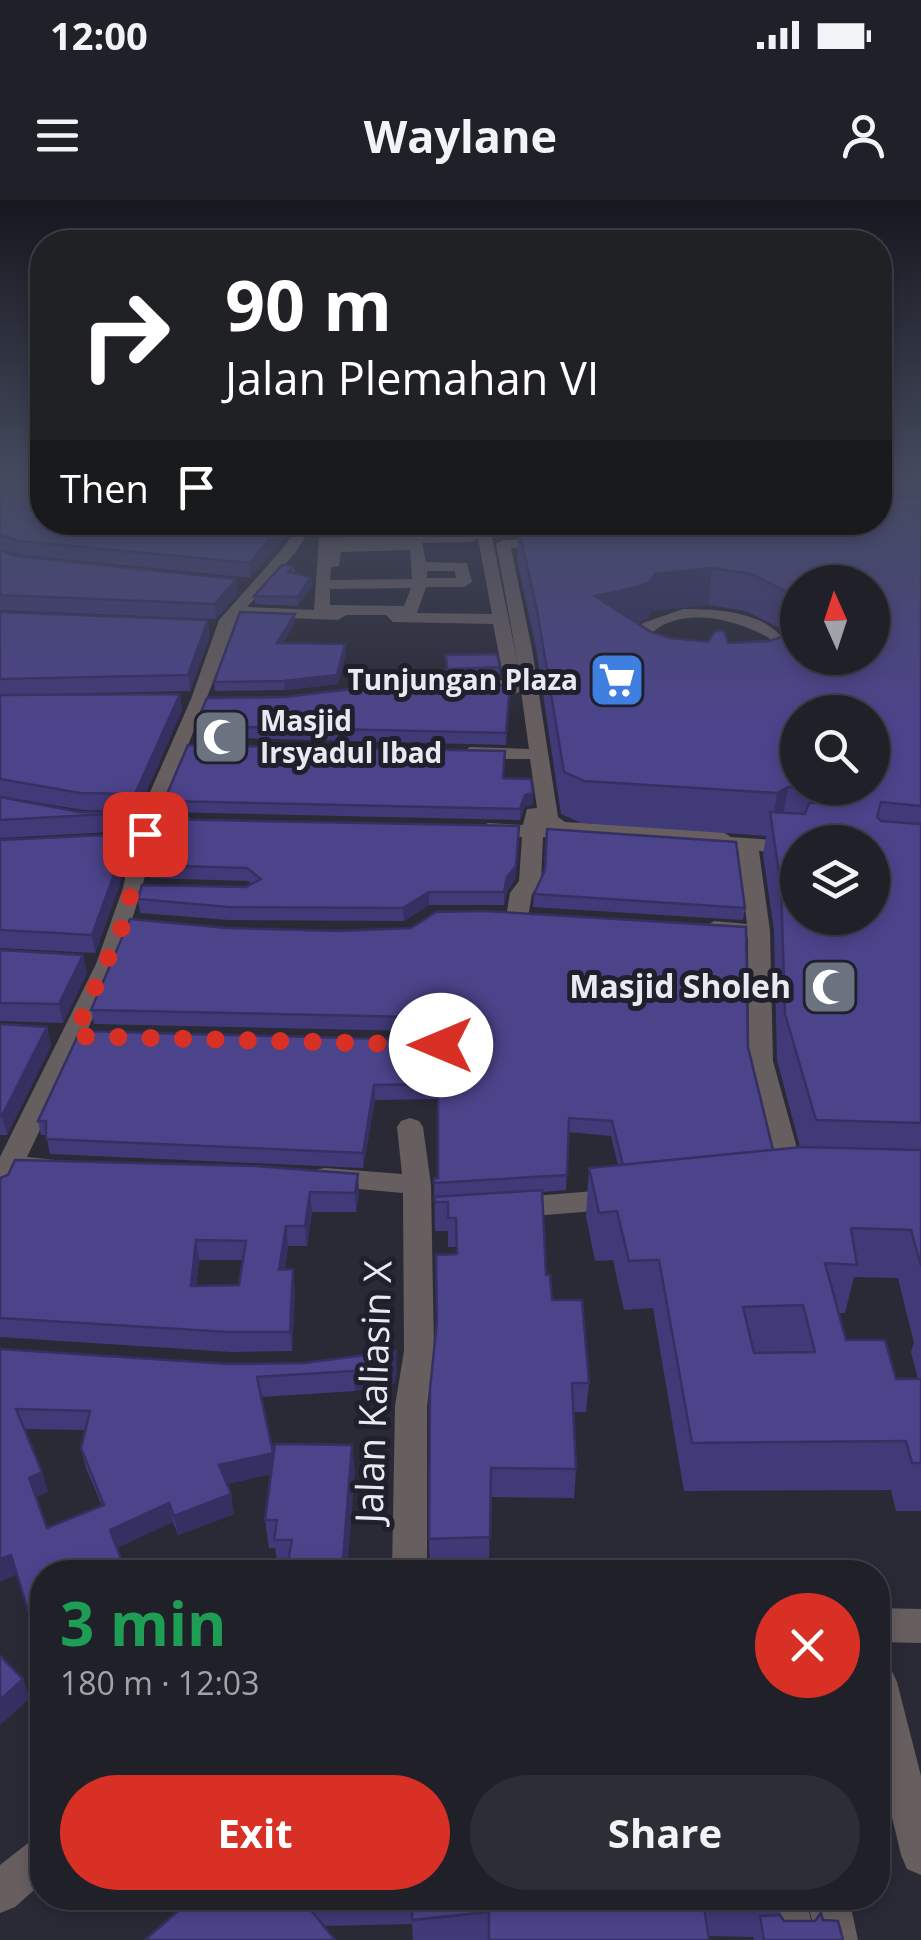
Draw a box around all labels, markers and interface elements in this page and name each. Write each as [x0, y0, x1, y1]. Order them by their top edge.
text: 12:00 [50, 9, 148, 61]
text: Waylane [364, 105, 557, 166]
icon: menu [30, 108, 85, 163]
icon: person [836, 108, 891, 163]
text: 90 m [225, 256, 392, 352]
icon: right [60, 270, 190, 400]
text: Jalan Plemahan VI [225, 347, 599, 408]
icon: arrive [169, 460, 224, 515]
text: Then [60, 462, 149, 514]
north arrow [780, 565, 890, 675]
map controls [780, 565, 890, 935]
supermarket icon: Tunjungan Plaza [587, 650, 647, 710]
place label: Tunjungan Plaza [348, 660, 578, 698]
button: search [780, 695, 890, 805]
place label: Masjid Irsyadul Ibad [260, 701, 442, 771]
mosque icon: Masjid Irsyadul Ibad [191, 707, 251, 767]
pin [103, 792, 188, 877]
icon: arrive [118, 807, 173, 862]
button: layers [780, 825, 890, 935]
mosque icon: Masjid Sholeh [800, 957, 860, 1017]
place label: Masjid Sholeh [569, 964, 791, 1007]
position arrow [389, 993, 493, 1097]
street label: Jalan Kaliasin X [341, 1260, 403, 1528]
text: 3 min [60, 1582, 227, 1664]
button: close [755, 1593, 860, 1698]
text: 180 m · 12:03 [60, 1661, 259, 1704]
button: Exit [60, 1775, 450, 1890]
button: Share [470, 1775, 860, 1890]

